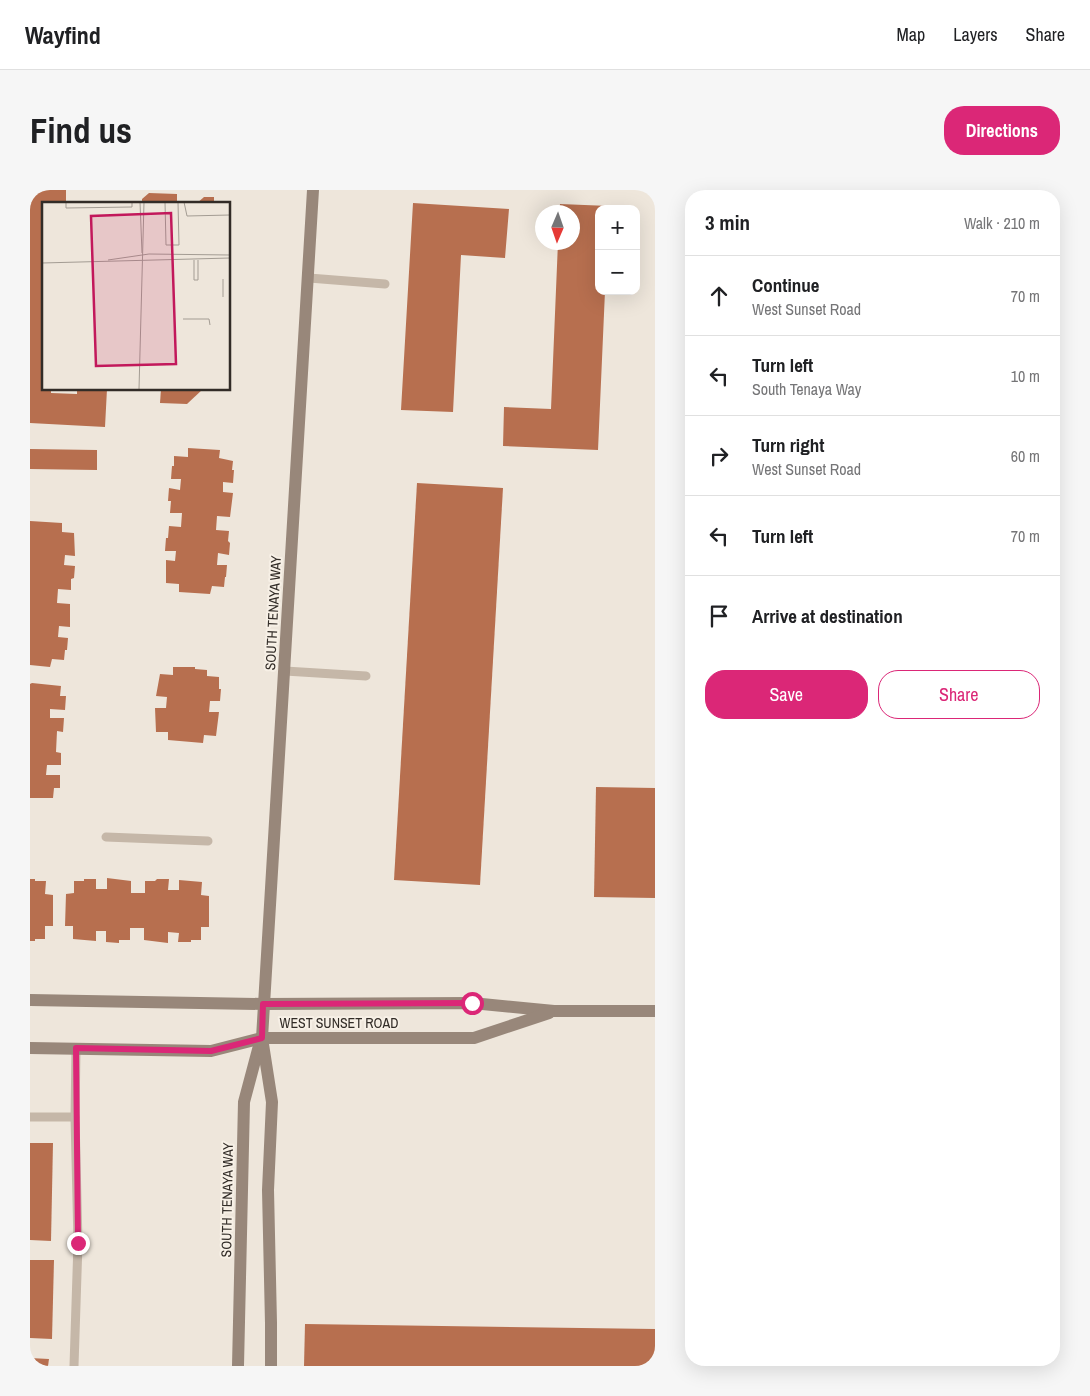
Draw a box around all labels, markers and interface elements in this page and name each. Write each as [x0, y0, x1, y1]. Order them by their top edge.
text: Wayfind [25, 19, 101, 51]
text: Map [897, 22, 925, 47]
text: Layers [953, 22, 998, 47]
text: Share [1026, 22, 1065, 47]
button: Directions [944, 106, 1060, 155]
text: Find us [30, 107, 132, 154]
inset map [42, 202, 230, 390]
north arrow [535, 205, 580, 250]
map controls [595, 205, 640, 295]
button: + [595, 205, 640, 250]
text: 3 min [705, 208, 750, 237]
text: Walk · 210 m [964, 212, 1040, 234]
button: − [595, 250, 640, 295]
text: Continue [752, 272, 820, 298]
icon: ahead [705, 282, 733, 310]
text: 70 m [1011, 285, 1040, 307]
text: West Sunset Road [752, 298, 861, 320]
text: Turn left [752, 352, 813, 378]
icon: left [705, 362, 733, 390]
text: 10 m [1011, 365, 1040, 387]
text: South Tenaya Way [752, 378, 861, 400]
text: Turn right [752, 432, 824, 458]
icon: right [705, 442, 733, 470]
text: 60 m [1011, 445, 1040, 467]
text: West Sunset Road [752, 458, 861, 480]
icon: left [705, 522, 733, 550]
text: Turn left [752, 523, 813, 549]
text: 70 m [1011, 525, 1040, 547]
street label: SOUTH TENAYA WAY [261, 555, 285, 671]
icon: arrive [705, 602, 733, 630]
text: Arrive at destination [752, 603, 903, 629]
button: Save [705, 670, 868, 719]
button: Share [878, 670, 1040, 719]
route start [461, 992, 484, 1015]
street label: WEST SUNSET ROAD [280, 1014, 398, 1032]
street label: SOUTH TENAYA WAY [217, 1142, 237, 1258]
route end [67, 1232, 90, 1255]

